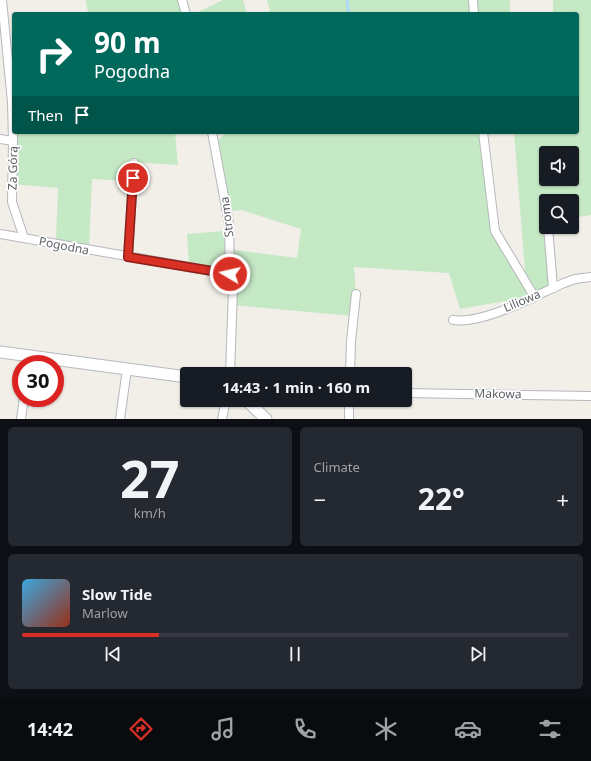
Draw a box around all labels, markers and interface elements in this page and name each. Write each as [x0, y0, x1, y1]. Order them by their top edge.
text: 90 m [94, 23, 161, 61]
icon: right [28, 28, 80, 80]
text: Pogodna [94, 59, 170, 83]
icon: arrive [71, 104, 93, 126]
text: Then [28, 105, 63, 125]
street label: Za Górą [4, 146, 21, 190]
map controls [539, 146, 579, 234]
button: sound [539, 146, 579, 186]
pin [116, 161, 150, 195]
icon: arrive [122, 167, 144, 189]
button: search [539, 194, 579, 234]
street label: Stroma [216, 196, 237, 238]
street label: Pogodna [38, 232, 91, 259]
position arrow [209, 253, 251, 295]
street label: Liliowa [501, 285, 543, 316]
speed limit sign: 30 [12, 355, 64, 407]
text: 14:43 · 1 min · 160 m [222, 377, 370, 397]
street label: Makowa [474, 385, 522, 402]
text: 27 [120, 442, 180, 513]
text: Climate [314, 458, 360, 476]
text: 22° [418, 478, 465, 519]
text: − [314, 484, 326, 514]
text: + [556, 484, 569, 514]
text: km/h [134, 504, 166, 522]
text: Slow Tide [82, 584, 152, 604]
text: Marlow [82, 604, 128, 622]
icon: previous [102, 643, 124, 665]
icon: pause [284, 643, 306, 665]
icon: next [467, 643, 489, 665]
icon: directions [127, 715, 155, 743]
icon: music [209, 715, 237, 743]
icon: phone [291, 715, 319, 743]
icon: climate [372, 715, 400, 743]
icon: car [454, 715, 482, 743]
icon: filters [536, 715, 564, 743]
text: 14:42 [27, 717, 73, 741]

